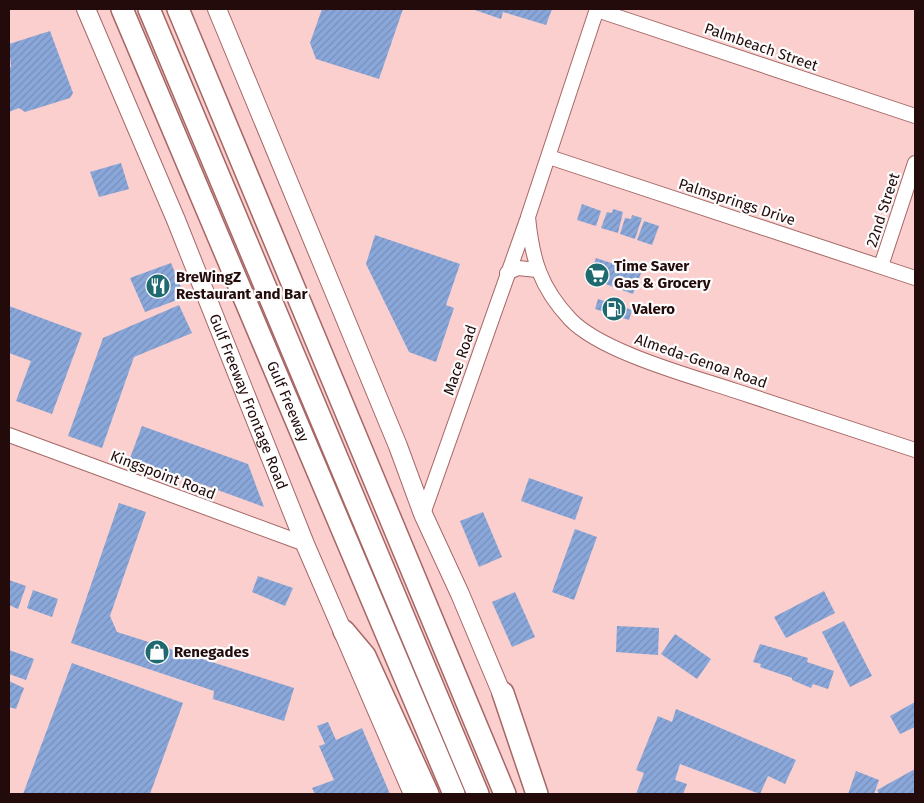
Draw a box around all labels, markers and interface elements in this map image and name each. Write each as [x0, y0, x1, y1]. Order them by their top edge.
street label: Palmbeach Street [702, 19, 821, 75]
street label: 22nd Street [862, 170, 904, 250]
street label: Palmsprings Drive [676, 175, 798, 229]
place label: Time Saver Gas & Grocery [614, 257, 711, 292]
supermarket icon: Time Saver Gas & Grocery [584, 262, 610, 288]
place label: BreWingZ Restaurant and Bar [176, 268, 309, 303]
restaurant icon: BreWingZ Restaurant and Bar [145, 273, 171, 299]
fuel station icon: Valero [601, 296, 627, 322]
place label: Valero [631, 300, 675, 318]
street label: Gulf Freeway Frontage Road [205, 311, 291, 492]
street label: Mace Road [440, 322, 480, 398]
street label: Almeda-Genoa Road [632, 330, 770, 392]
street label: Gulf Freeway [263, 358, 313, 445]
street label: Kingspoint Road [108, 447, 218, 503]
shop icon: Renegades [144, 639, 170, 665]
place label: Renegades [174, 643, 249, 661]

